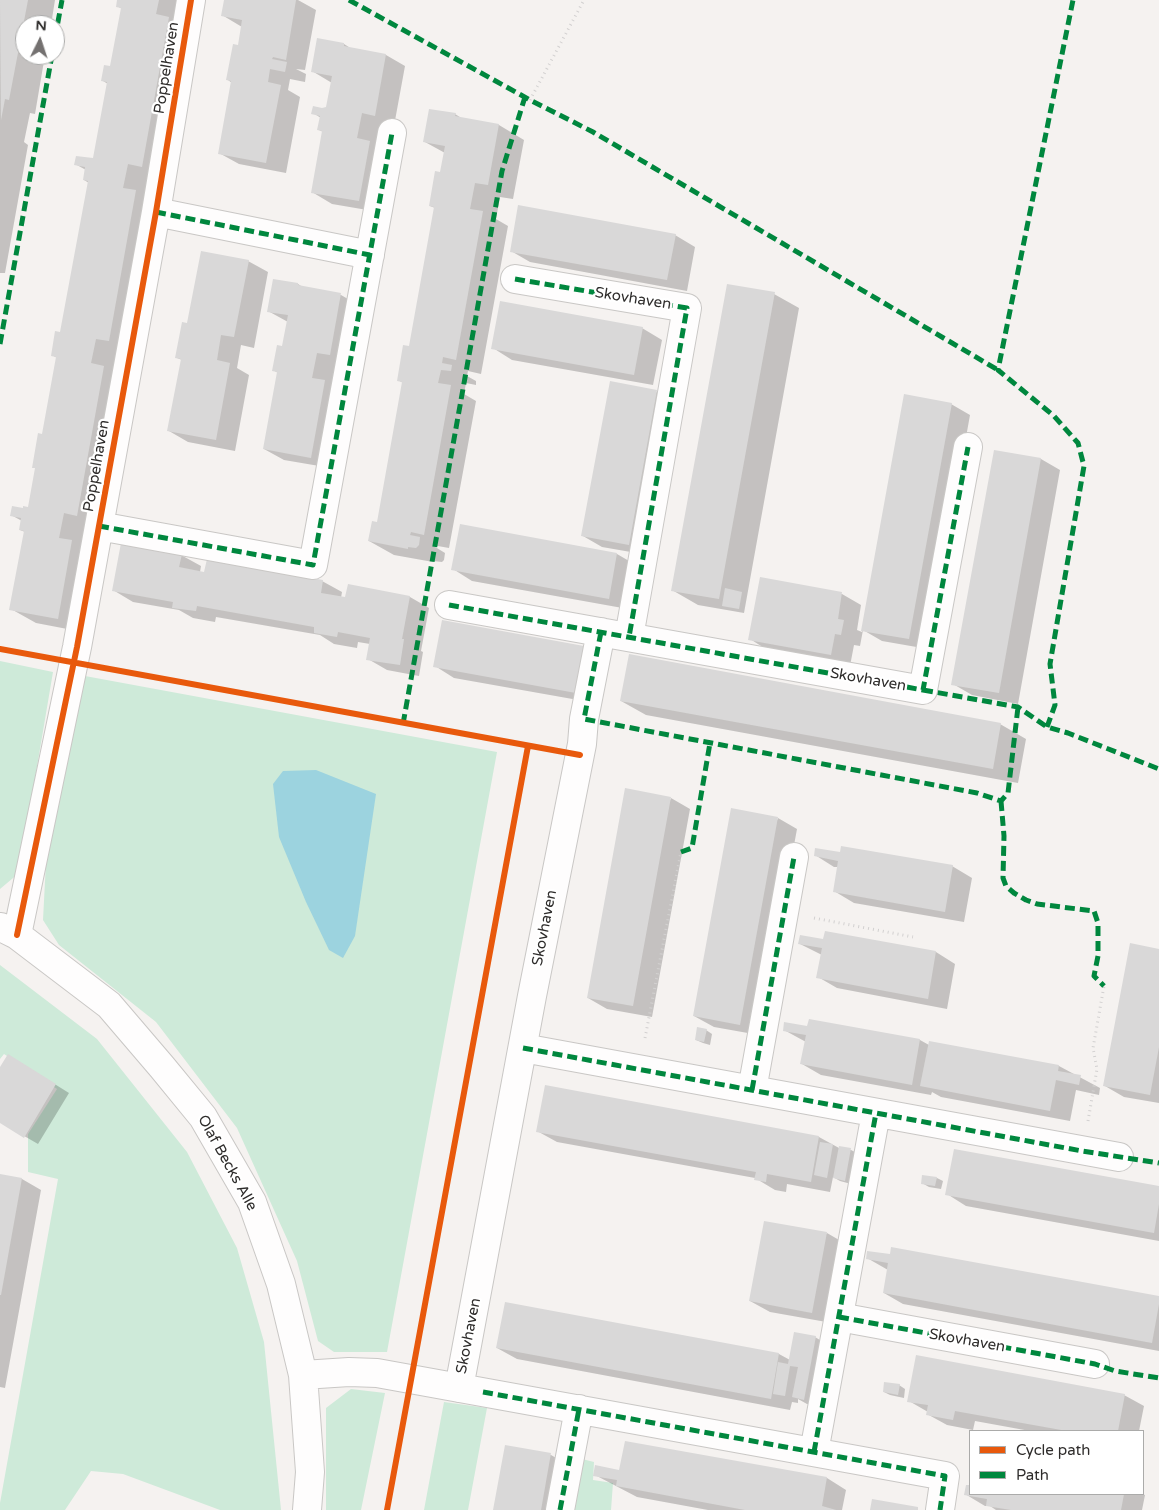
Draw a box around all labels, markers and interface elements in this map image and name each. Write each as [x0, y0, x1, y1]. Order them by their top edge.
north arrow [15, 15, 65, 65]
text: N [35, 17, 47, 34]
street label: Poppelhaven [151, 21, 183, 115]
street label: Skovhaven [594, 284, 672, 314]
street label: Poppelhaven [80, 419, 114, 513]
street label: Skovhaven [829, 664, 907, 696]
street label: Skovhaven [529, 888, 561, 968]
street label: Olaf Becks Alle [193, 1112, 261, 1214]
street label: Skovhaven [453, 1296, 485, 1376]
street label: Skovhaven [928, 1325, 1006, 1357]
legend [969, 1430, 1144, 1495]
text: Cycle path [1016, 1441, 1090, 1459]
text: Path [1016, 1466, 1049, 1484]

